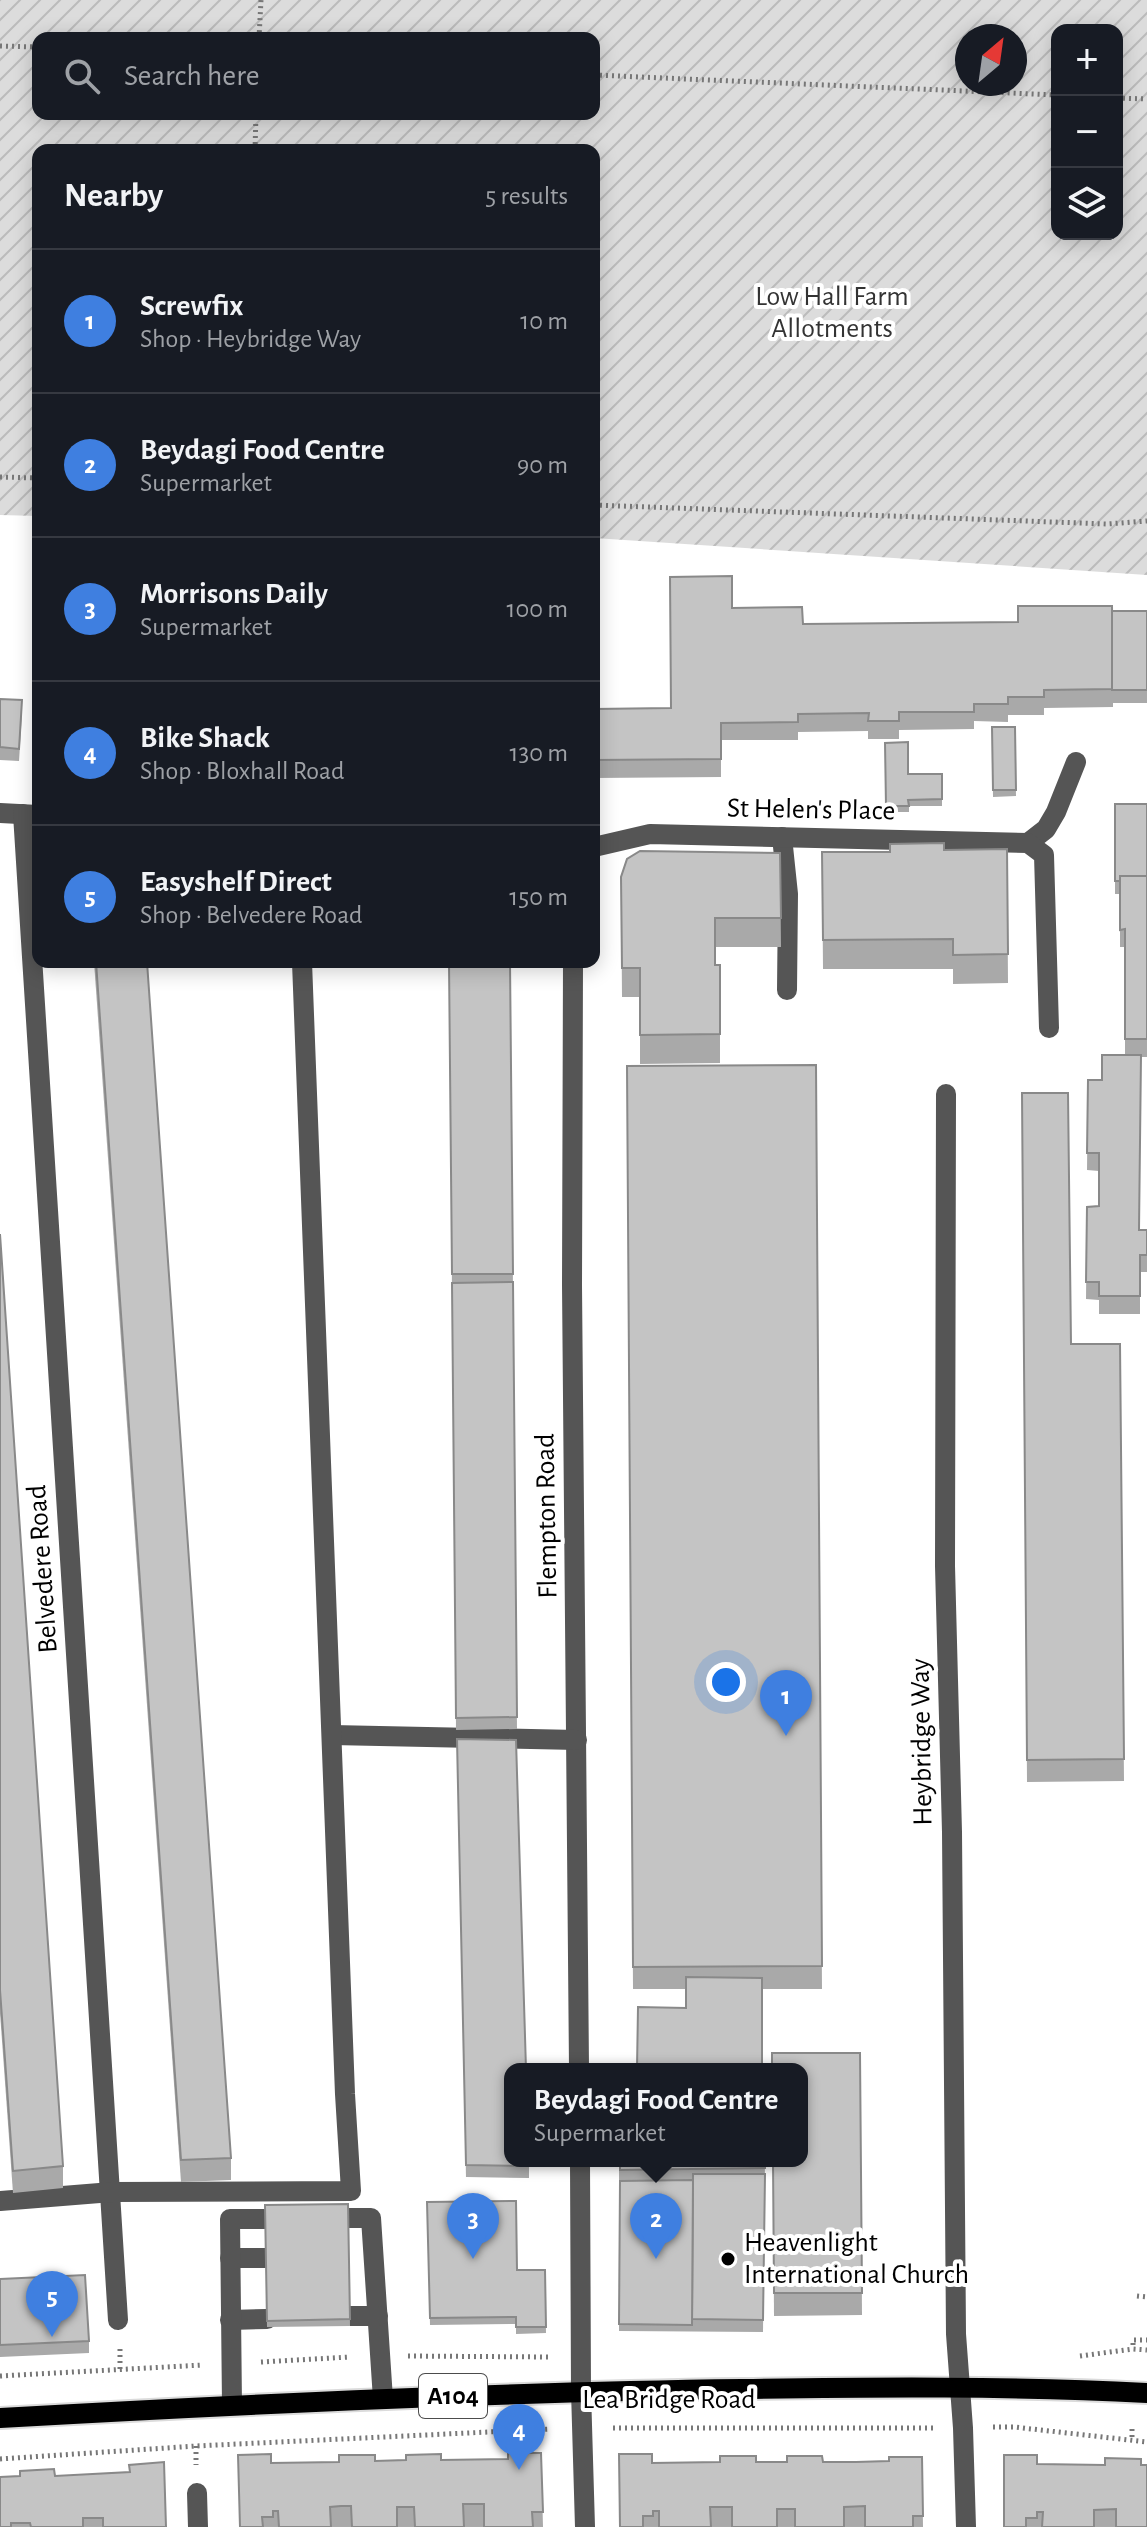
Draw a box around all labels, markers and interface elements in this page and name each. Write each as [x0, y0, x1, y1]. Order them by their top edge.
north arrow [955, 24, 1027, 96]
map controls [1051, 24, 1123, 240]
button: + [1051, 24, 1123, 96]
search box [32, 32, 600, 120]
icon: search [60, 54, 104, 98]
text: Search here [124, 61, 260, 91]
button: − [1051, 96, 1123, 168]
button: layers [1051, 168, 1123, 240]
text: Nearby [64, 179, 163, 213]
text: 5 results [485, 183, 568, 209]
park label: Low Hall Farm Allotments [755, 283, 909, 343]
text: Screwfix [140, 291, 243, 321]
text: 1 [85, 308, 95, 334]
text: 10 m [520, 308, 568, 334]
text: Shop · Heybridge Way [140, 326, 361, 352]
text: Beydagi Food Centre [140, 435, 385, 465]
text: 2 [84, 452, 96, 478]
text: 90 m [517, 452, 568, 478]
text: Supermarket [140, 470, 272, 496]
text: Morrisons Daily [140, 579, 328, 609]
text: 3 [84, 596, 96, 622]
text: 100 m [507, 596, 568, 622]
text: Supermarket [140, 614, 272, 640]
text: Bike Shack [140, 723, 270, 753]
text: 4 [83, 740, 97, 766]
text: 130 m [510, 740, 568, 766]
text: Shop · Bloxhall Road [140, 758, 345, 784]
street label: St Helen's Place [727, 795, 895, 825]
text: Easyshelf Direct [140, 867, 332, 897]
text: 5 [84, 884, 96, 910]
text: 150 m [509, 884, 568, 910]
text: Shop · Belvedere Road [140, 902, 363, 928]
street label: Flempton Road [532, 1433, 562, 1599]
street label: Belvedere Road [23, 1484, 63, 1654]
street label: Heybridge Way [907, 1658, 937, 1826]
your location [706, 1662, 746, 1702]
pin: 1 [760, 1670, 812, 1736]
popup [504, 2063, 808, 2167]
text: Beydagi Food Centre [534, 2085, 778, 2115]
text: Supermarket [534, 2120, 666, 2146]
pin: 3 [447, 2193, 499, 2259]
pin: 2 [630, 2193, 682, 2259]
place label: Heavenlight International Church [744, 2229, 969, 2289]
marker: Heavenlight International Church [719, 2250, 737, 2268]
pin: 5 [26, 2271, 78, 2337]
road number: A104 [419, 2374, 487, 2418]
street label: Lea Bridge Road [582, 2386, 756, 2414]
pin: 4 [493, 2404, 545, 2470]

